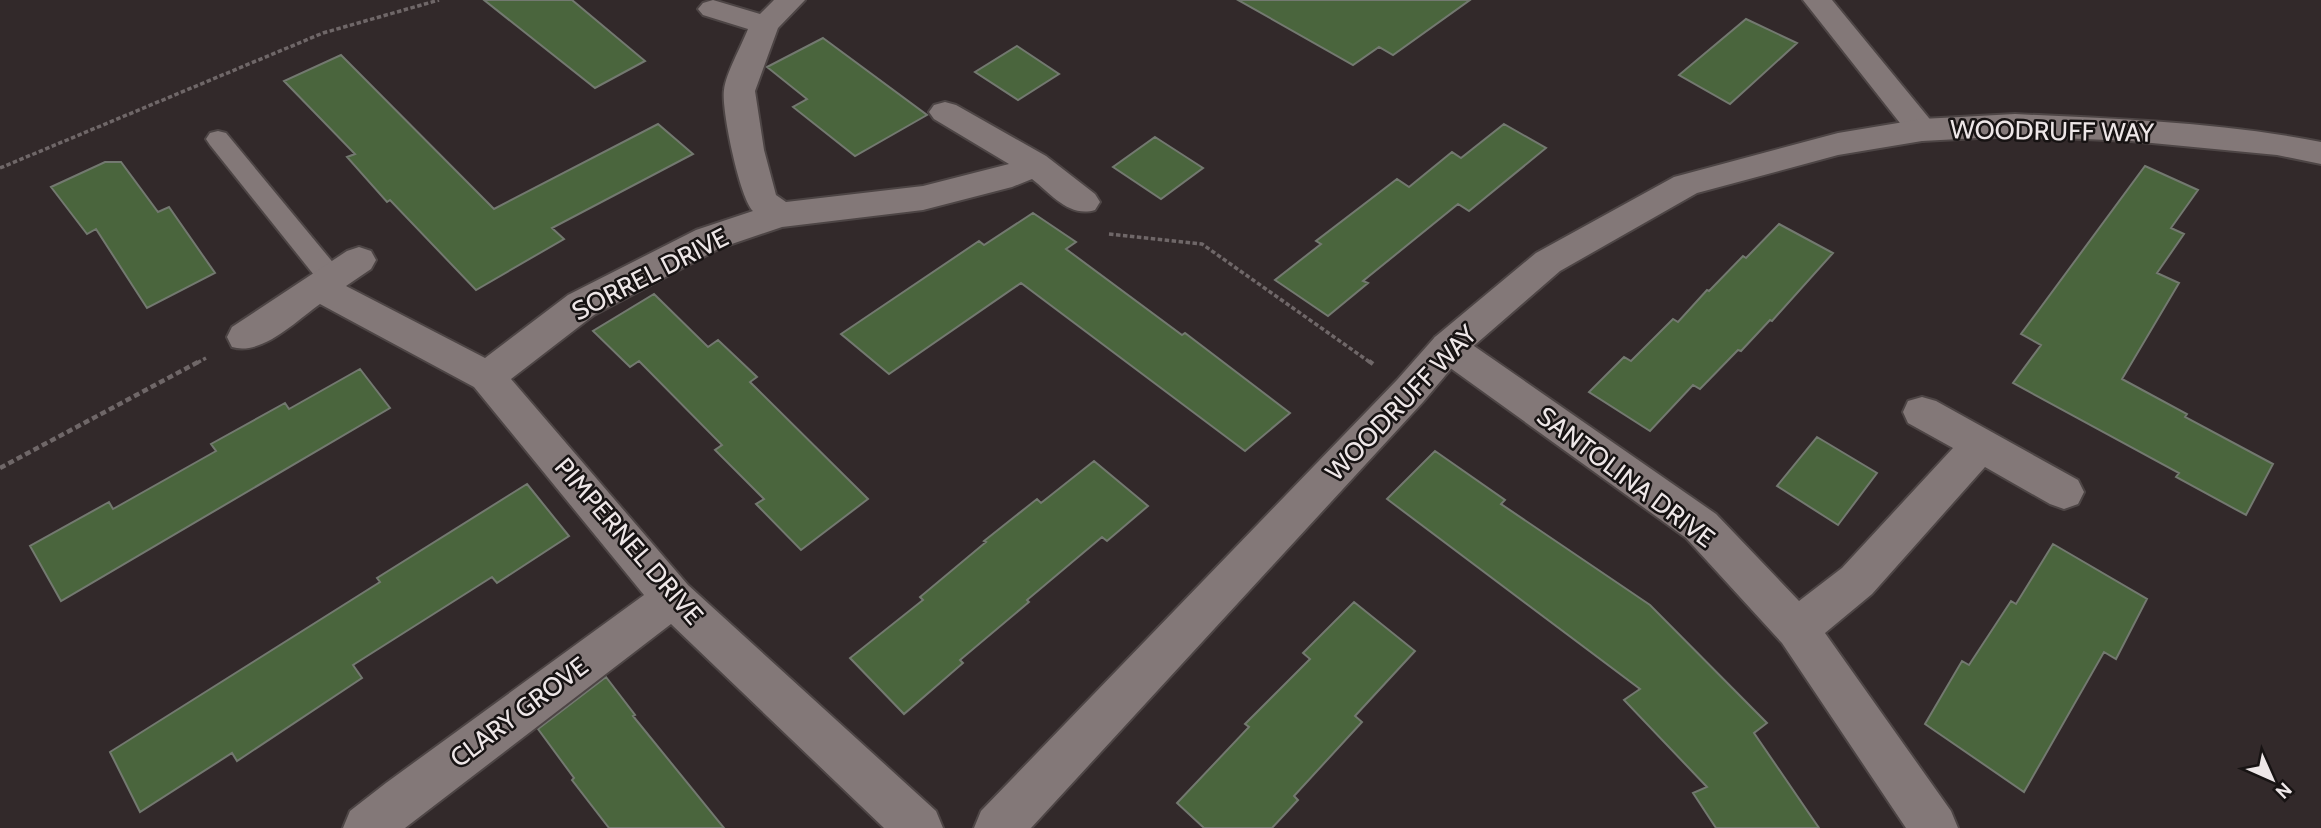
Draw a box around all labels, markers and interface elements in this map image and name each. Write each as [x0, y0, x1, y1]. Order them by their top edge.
street label: WOODRUFF WAY [1950, 113, 2154, 149]
street label: SORREL DRIVE [566, 221, 734, 327]
street label: WOODRUFF WAY [1319, 318, 1483, 487]
street label: SANTOLINA DRIVE [1531, 400, 1721, 554]
street label: PIMPERNEL DRIVE [548, 451, 710, 631]
street label: CLARY GROVE [444, 650, 594, 774]
north arrow [2237, 744, 2307, 814]
text: N [2271, 778, 2297, 804]

